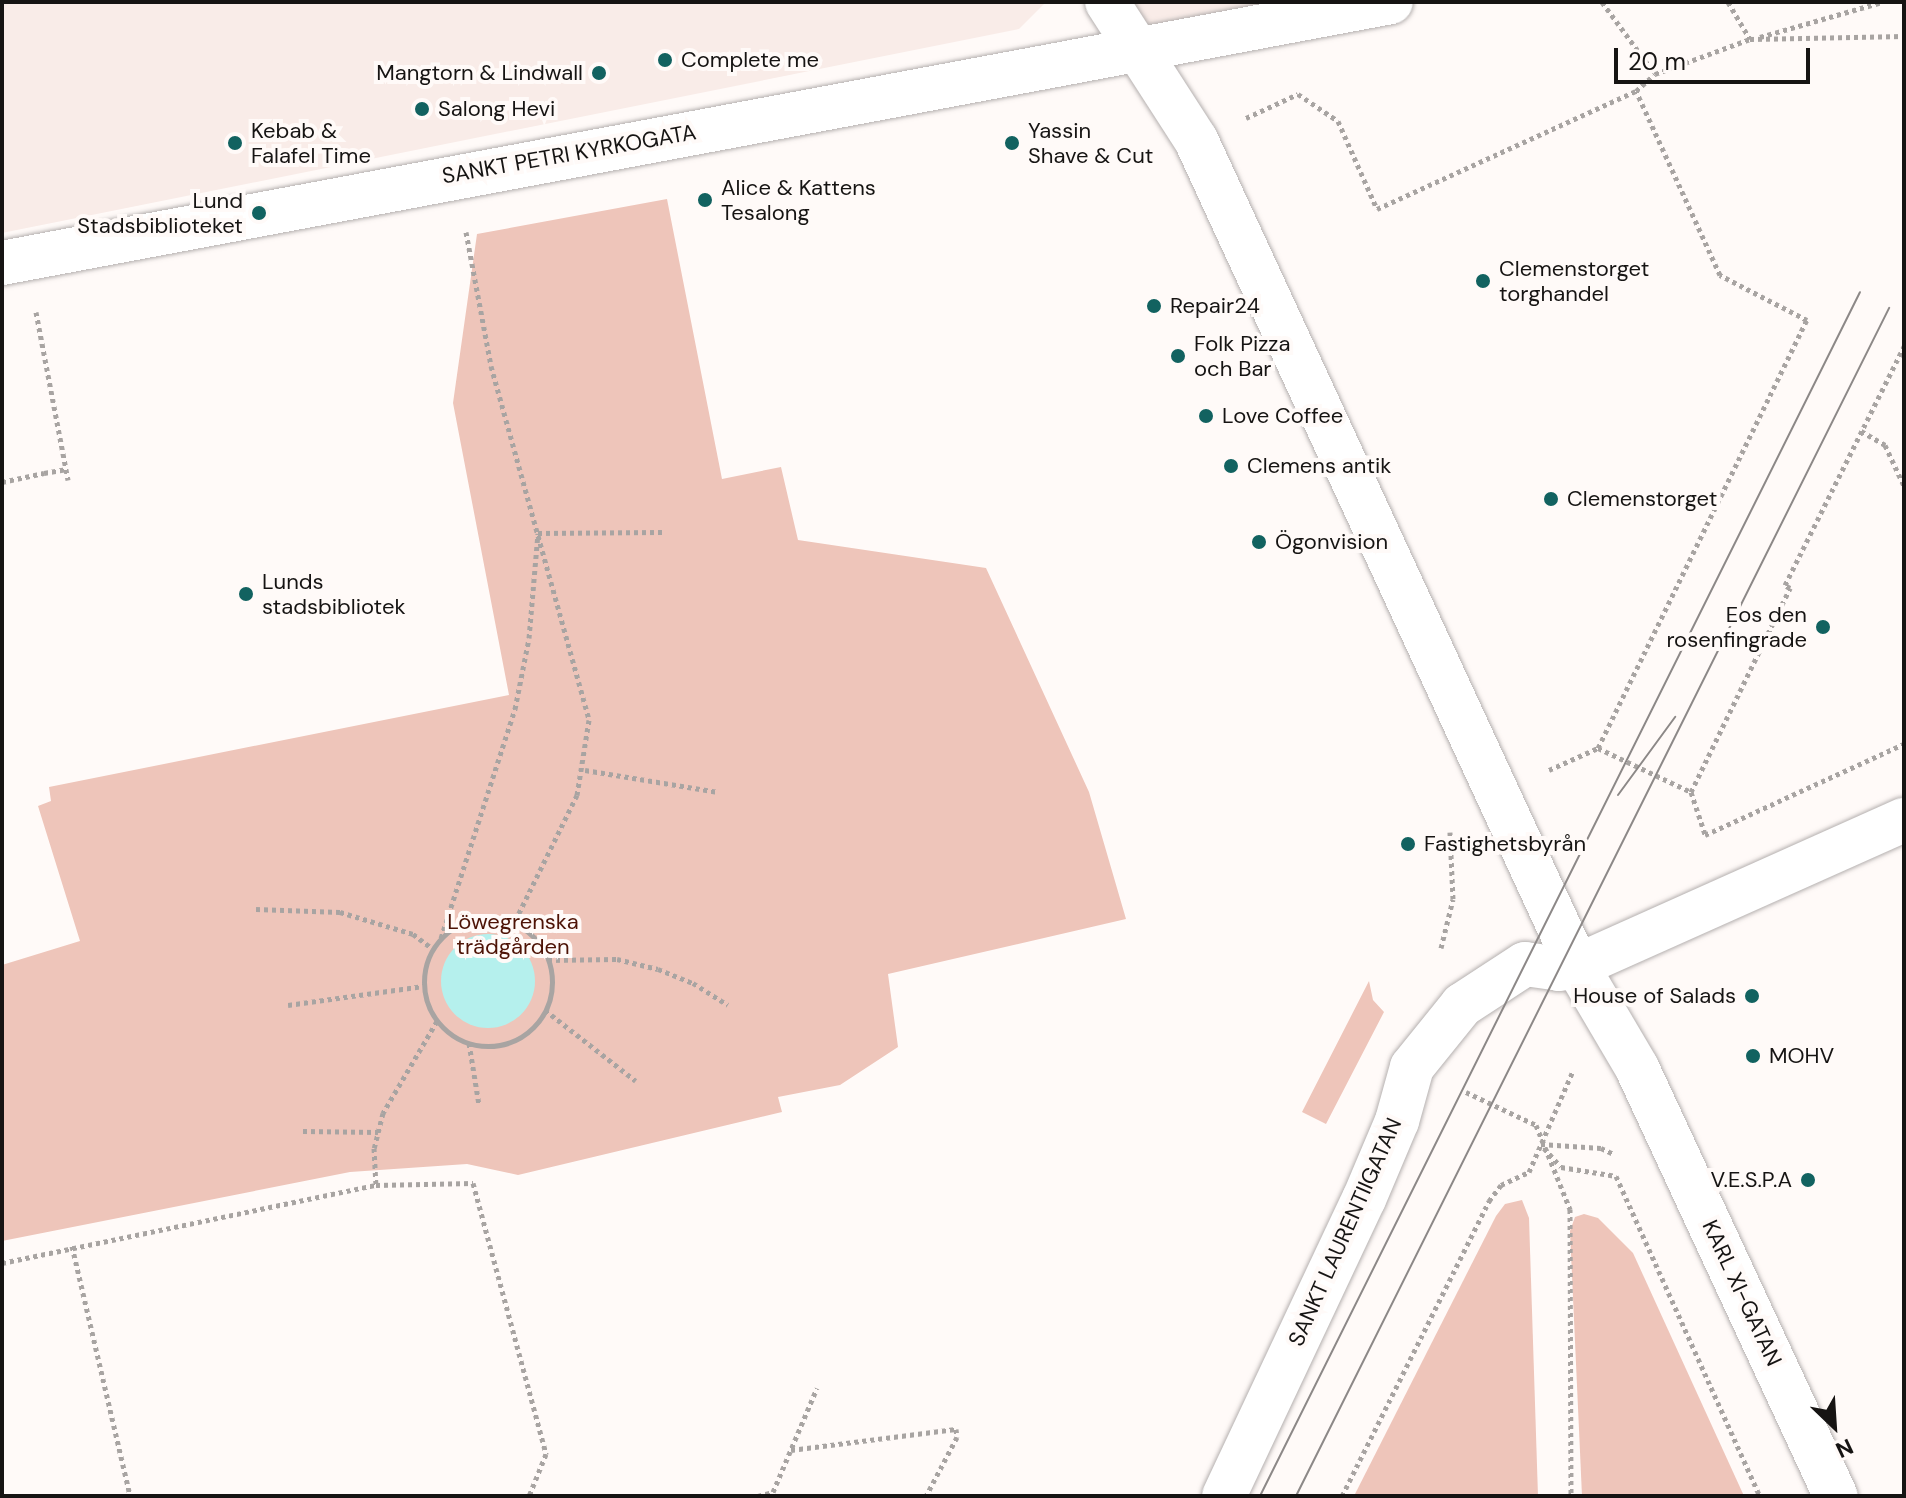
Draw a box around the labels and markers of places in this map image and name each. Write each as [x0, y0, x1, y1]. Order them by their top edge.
place label: Complete me [681, 47, 819, 73]
marker: Complete me [656, 51, 674, 69]
place label: Mangtorn & Lindwall [376, 60, 583, 86]
marker: Mangtorn & Lindwall [590, 64, 608, 82]
place label: Salong Hevi [438, 96, 555, 122]
marker: Salong Hevi [413, 100, 431, 118]
place label: Kebab & Falafel Time [251, 117, 371, 168]
place label: Yassin Shave & Cut [1028, 117, 1153, 168]
marker: Kebab & Falafel Time [226, 134, 244, 152]
marker: Yassin Shave & Cut [1003, 134, 1021, 152]
place label: Alice & Kattens Tesalong [721, 174, 876, 226]
place label: Lund Stadsbiblioteket [77, 187, 243, 238]
marker: Alice & Kattens Tesalong [696, 191, 714, 209]
marker: Lund Stadsbiblioteket [250, 204, 268, 222]
place label: Clemenstorget torghandel [1499, 255, 1649, 306]
marker: Clemenstorget torghandel [1474, 272, 1492, 290]
place label: Repair24 [1170, 293, 1260, 319]
marker: Repair24 [1145, 297, 1163, 315]
place label: Folk Pizza och Bar [1194, 330, 1290, 382]
marker: Folk Pizza och Bar [1169, 347, 1187, 365]
place label: Love Coffee [1222, 403, 1343, 429]
marker: Love Coffee [1197, 407, 1215, 425]
place label: Clemens antik [1247, 453, 1391, 479]
marker: Clemens antik [1222, 457, 1240, 475]
place label: Clemenstorget [1567, 486, 1717, 512]
marker: Clemenstorget [1542, 490, 1560, 508]
place label: Ögonvision [1275, 529, 1388, 555]
marker: Ögonvision [1250, 533, 1268, 551]
place label: Lunds stadsbibliotek [262, 568, 406, 620]
marker: Lunds stadsbibliotek [237, 585, 255, 603]
place label: Eos den rosenfingrade [1666, 601, 1807, 652]
marker: Eos den rosenfingrade [1814, 618, 1832, 636]
place label: Fastighetsbyrån [1424, 831, 1586, 857]
marker: Fastighetsbyrån [1399, 835, 1417, 853]
place label: House of Salads [1573, 983, 1736, 1009]
marker: House of Salads [1743, 987, 1761, 1005]
place label: MOHV [1769, 1043, 1834, 1069]
marker: MOHV [1744, 1047, 1762, 1065]
place label: V.E.S.P.A [1711, 1167, 1792, 1193]
marker: V.E.S.P.A [1799, 1171, 1817, 1189]

